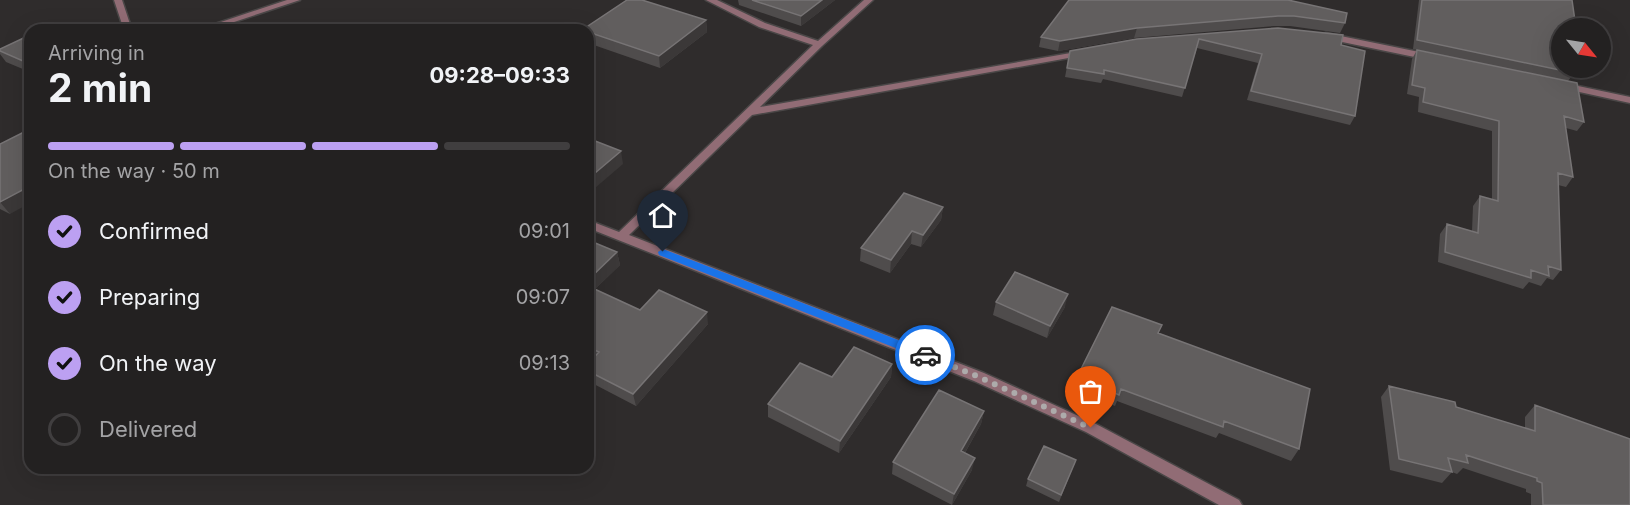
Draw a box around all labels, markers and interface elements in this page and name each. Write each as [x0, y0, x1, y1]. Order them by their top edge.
north arrow [1551, 18, 1611, 78]
map controls [1551, 18, 1611, 78]
text: Arriving in [48, 41, 145, 65]
text: 09:28–09:33 [429, 62, 570, 88]
text: 2 min [48, 64, 152, 111]
text: On the way · 50 m [48, 159, 220, 183]
pin [637, 190, 688, 252]
icon: home [646, 199, 679, 232]
icon: check [48, 215, 81, 248]
text: Confirmed [99, 218, 209, 244]
text: 09:01 [518, 219, 570, 243]
icon: check [48, 281, 81, 314]
text: Preparing [99, 284, 200, 310]
text: 09:07 [516, 285, 570, 309]
courier [895, 325, 955, 385]
icon: car [909, 339, 942, 372]
icon: check [48, 347, 81, 380]
text: On the way [99, 350, 217, 376]
text: 09:13 [519, 351, 570, 375]
pin [1065, 366, 1116, 428]
icon: bag [1074, 375, 1107, 408]
text: Delivered [99, 416, 197, 442]

